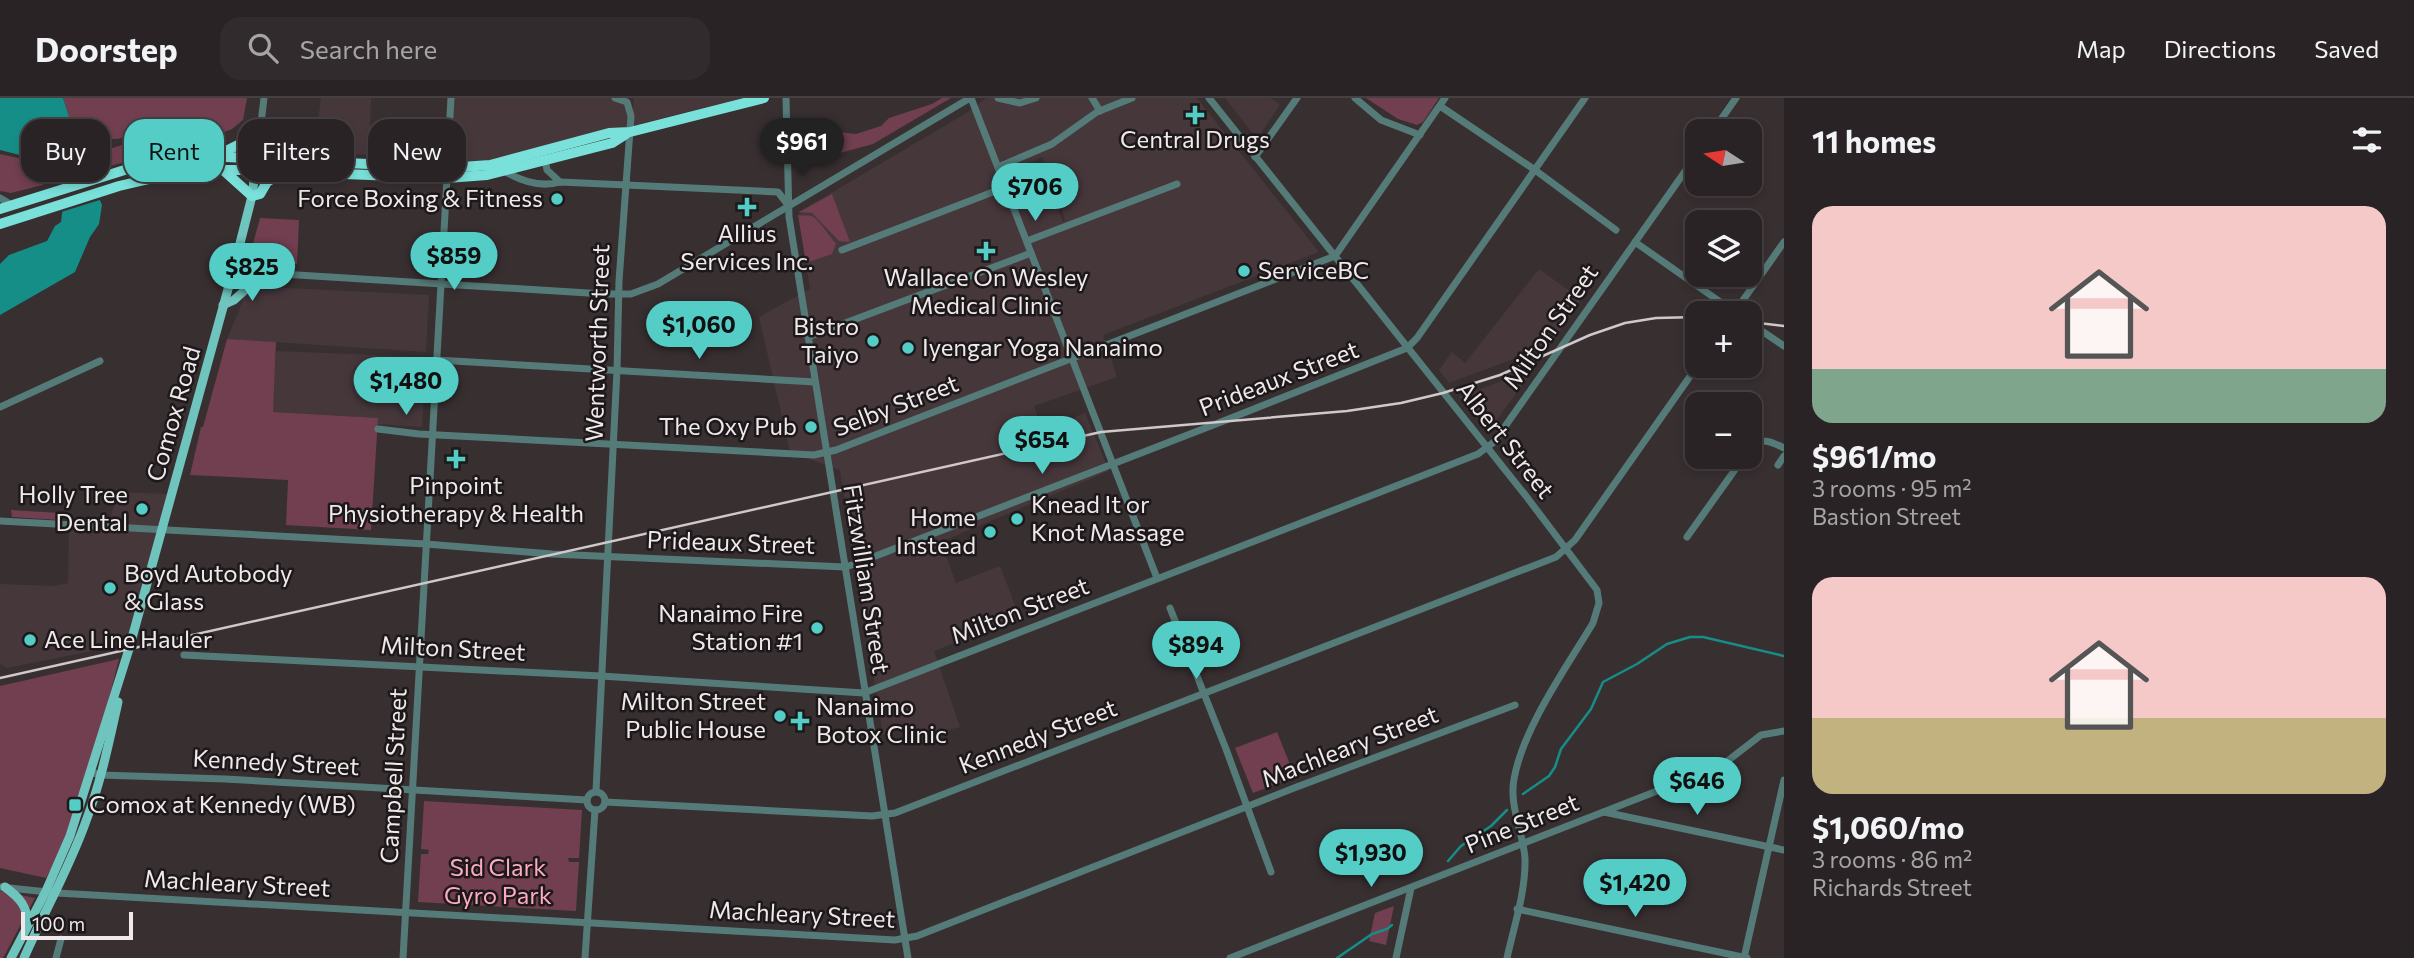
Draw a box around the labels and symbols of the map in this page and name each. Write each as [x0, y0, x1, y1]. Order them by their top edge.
marker: Central Drugs [1187, 107, 1203, 123]
pin: $961 [761, 118, 843, 178]
north arrow [1685, 119, 1762, 196]
place label: Central Drugs [1120, 124, 1270, 153]
pin: $706 [994, 164, 1076, 223]
place label: Force Boxing & Fitness [297, 183, 543, 212]
marker: Force Boxing & Fitness [549, 191, 565, 207]
marker: Allius Services Inc. [737, 197, 757, 217]
place label: Allius Services Inc. [681, 218, 813, 275]
pin: $859 [413, 232, 495, 292]
marker: Wallace On Wesley Medical Clinic [976, 241, 996, 261]
street label: Wentworth Street [579, 243, 614, 442]
pin: $825 [211, 244, 293, 303]
place label: ServiceBC [1258, 255, 1369, 284]
street label: Milton Street [1496, 258, 1603, 394]
place label: Wallace On Wesley Medical Clinic [884, 262, 1088, 319]
marker: ServiceBC [1236, 263, 1252, 279]
pin: $1,060 [642, 302, 756, 361]
place label: Bistro Taiyo [793, 311, 859, 368]
place label: Iyengar Yoga Nanaimo [922, 332, 1163, 361]
marker: Bistro Taiyo [865, 333, 881, 349]
street label: Prideaux Street [1195, 334, 1362, 421]
marker: Iyengar Yoga Nanaimo [900, 340, 916, 356]
street label: Comox Road [139, 343, 206, 484]
pin: $1,480 [349, 358, 463, 417]
street label: Selby Street [829, 367, 962, 442]
street label: Albert Street [1451, 374, 1561, 504]
place label: The Oxy Pub [659, 411, 797, 440]
pin: $654 [1001, 416, 1083, 476]
marker: The Oxy Pub [803, 419, 819, 435]
marker: Pinpoint Physiotherapy & Health [446, 449, 466, 469]
place label: Pinpoint Physiotherapy & Health [328, 470, 584, 527]
place label: Holly Tree Dental [19, 479, 128, 536]
street label: Fitzwilliam Street [838, 482, 897, 676]
place label: Knead It or Knot Massage [1031, 489, 1185, 546]
marker: Holly Tree Dental [134, 501, 150, 517]
place label: Home Instead [896, 502, 976, 559]
marker: Knead It or Knot Massage [1009, 511, 1025, 527]
street label: Prideaux Street [646, 524, 816, 559]
marker: Home Instead [982, 524, 998, 540]
place label: Boyd Autobody & Glass [124, 558, 293, 615]
street label: Milton Street [946, 570, 1093, 649]
marker: Boyd Autobody & Glass [102, 580, 118, 596]
place label: Nanaimo Fire Station #1 [658, 598, 803, 655]
marker: Nanaimo Fire Station #1 [809, 620, 825, 636]
pin: $894 [1155, 622, 1237, 681]
place label: Ace Line Hauler [44, 624, 213, 653]
street label: Milton Street [380, 629, 527, 666]
marker: Ace Line Hauler [22, 632, 38, 648]
place label: Milton Street Public House [621, 686, 766, 743]
street label: Campbell Street [373, 687, 412, 864]
place label: Nanaimo Botox Clinic [816, 691, 947, 748]
street label: Kennedy Street [954, 692, 1121, 779]
street label: Machleary Street [1257, 699, 1442, 793]
marker: Milton Street Public House [772, 708, 788, 724]
marker: Nanaimo Botox Clinic [790, 711, 810, 731]
street label: Kennedy Street [192, 743, 360, 780]
pin: $646 [1656, 758, 1738, 817]
street label: Pine Street [1460, 787, 1583, 859]
place label: Comox at Kennedy (WB) [89, 789, 356, 818]
marker: Comox at Kennedy (WB) [67, 797, 83, 813]
pin: $1,930 [1314, 830, 1428, 889]
park label: Sid Clark Gyro Park [444, 852, 552, 909]
pin: $1,420 [1578, 860, 1692, 919]
street label: Machleary Street [143, 863, 331, 902]
street label: Machleary Street [708, 894, 896, 933]
scale bar [21, 909, 133, 941]

